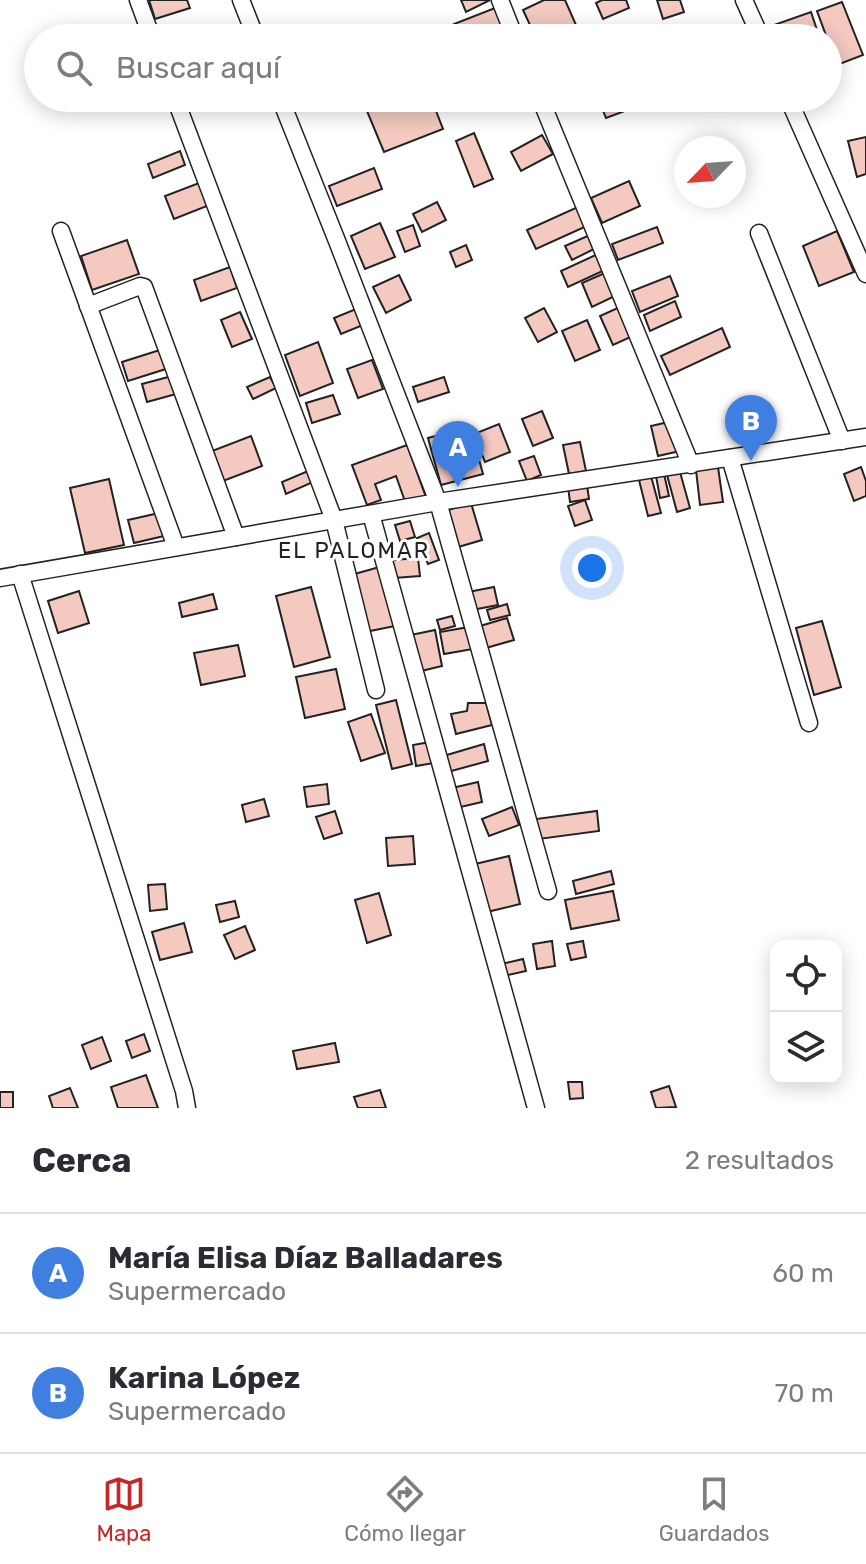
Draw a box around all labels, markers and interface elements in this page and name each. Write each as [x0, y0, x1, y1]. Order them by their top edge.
search box [24, 24, 842, 112]
icon: search [52, 46, 96, 90]
text: Buscar aquí [116, 50, 280, 86]
north arrow [674, 136, 746, 208]
pin: B [725, 395, 777, 461]
pin: A [432, 421, 484, 487]
district label: EL PALOMAR [278, 537, 430, 564]
your location [572, 548, 612, 588]
map controls [770, 940, 842, 1084]
button: locate [770, 940, 842, 1012]
button: layers [770, 1012, 842, 1084]
text: Cerca [32, 1140, 131, 1181]
text: 2 resultados [685, 1145, 834, 1176]
text: María Elisa Díaz Balladares [108, 1240, 503, 1276]
text: A [49, 1258, 67, 1289]
text: 60 m [772, 1258, 834, 1289]
text: Supermercado [108, 1276, 286, 1307]
text: Karina López [108, 1360, 300, 1396]
text: B [49, 1378, 67, 1409]
text: 70 m [775, 1378, 834, 1409]
text: Supermercado [108, 1396, 286, 1427]
tab: Mapa [96, 1472, 151, 1547]
tab: Cómo llegar [344, 1472, 466, 1547]
tab: Guardados [659, 1472, 769, 1547]

